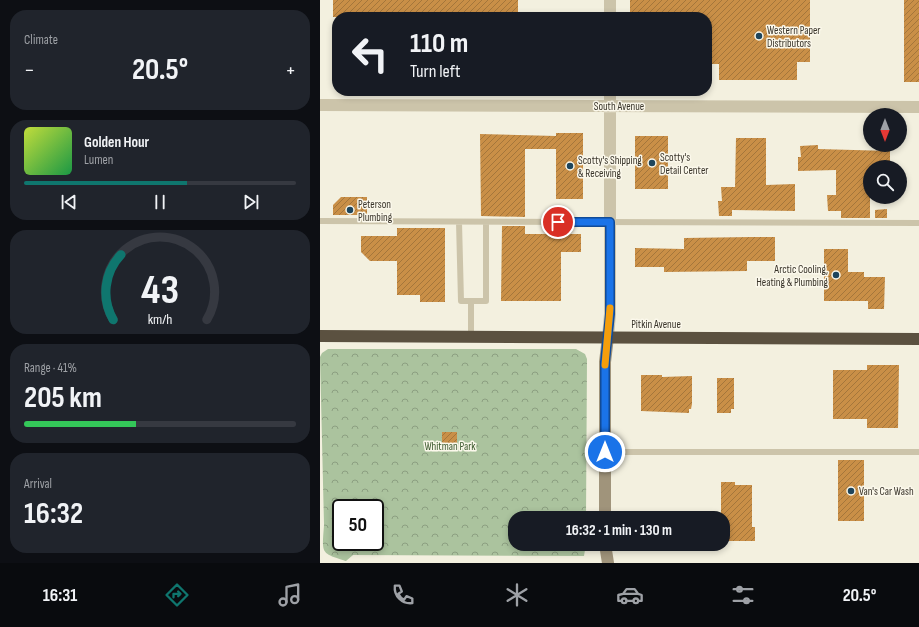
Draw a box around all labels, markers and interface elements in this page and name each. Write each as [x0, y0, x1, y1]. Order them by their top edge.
place label: Western Paper Distributors [767, 24, 821, 50]
text: 110 m [410, 27, 468, 60]
icon: left [344, 28, 396, 80]
marker: Western Paper Distributors [754, 31, 764, 41]
text: Climate [24, 32, 58, 48]
text: 20.5° [132, 52, 188, 88]
text: − [24, 57, 35, 84]
text: + [285, 57, 296, 84]
text: Turn left [410, 61, 461, 82]
street label: South Avenue [594, 100, 644, 113]
north arrow [863, 108, 907, 152]
map controls [863, 108, 907, 204]
text: Golden Hour [84, 133, 149, 152]
place label: Scotty's Detail Center [660, 151, 708, 177]
text: Lumen [84, 152, 113, 168]
place label: Scotty's Shipping & Receiving [578, 154, 642, 180]
marker: Scotty's Detail Center [647, 158, 657, 168]
button: search [863, 160, 907, 204]
marker: Scotty's Shipping & Receiving [565, 161, 575, 171]
icon: previous [58, 191, 80, 213]
icon: pause [149, 191, 171, 213]
icon: next [240, 191, 262, 213]
place label: Peterson Plumbing [358, 198, 393, 224]
marker: Peterson Plumbing [345, 205, 355, 215]
pin [541, 205, 575, 239]
icon: arrive [547, 211, 569, 233]
place label: Arctic Cooling, Heating & Plumbing [756, 263, 829, 289]
text: 43 [141, 265, 179, 314]
marker: Arctic Cooling, Heating & Plumbing [831, 270, 841, 280]
text: km/h [148, 310, 172, 327]
street label: Pitkin Avenue [631, 318, 681, 331]
text: Range · 41% [24, 360, 77, 376]
text: 205 km [24, 380, 102, 416]
position arrow [584, 431, 626, 473]
park label: Whitman Park [424, 440, 476, 453]
text: Arrival [24, 476, 52, 492]
place label: Van's Car Wash [859, 485, 914, 498]
marker: Van's Car Wash [846, 486, 856, 496]
text: 16:32 [24, 496, 83, 532]
speed limit sign: 50 [332, 499, 384, 551]
text: 16:32 · 1 min · 130 m [566, 521, 672, 540]
icon: directions [163, 581, 191, 609]
icon: music [276, 581, 304, 609]
icon: phone [389, 581, 417, 609]
icon: climate [503, 581, 531, 609]
icon: car [616, 581, 644, 609]
icon: filters [729, 581, 757, 609]
text: 16:31 [43, 585, 77, 606]
text: 20.5° [843, 585, 876, 606]

